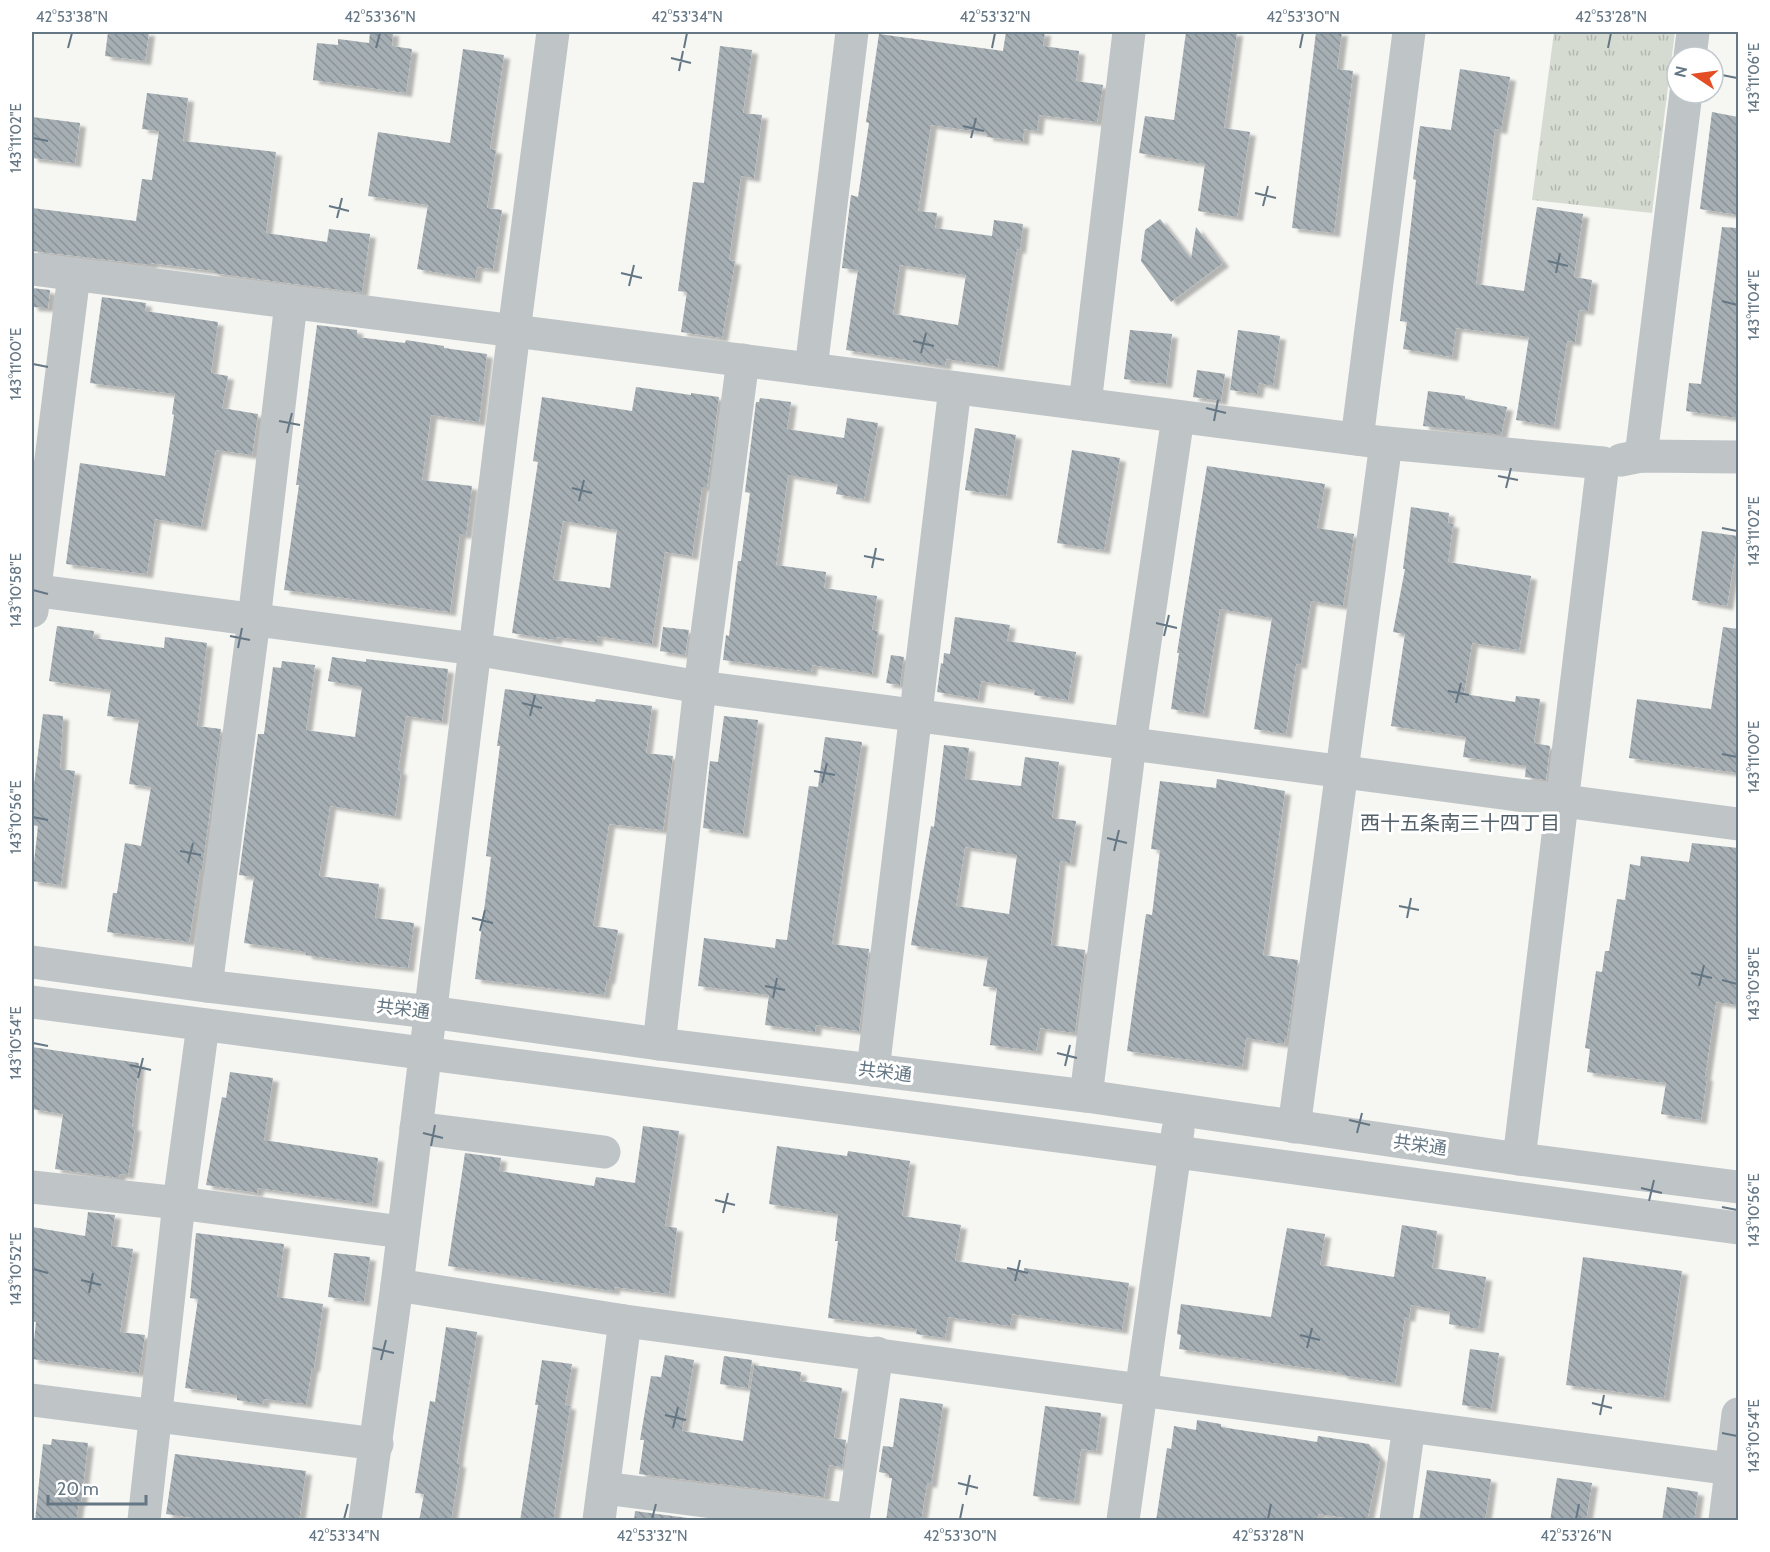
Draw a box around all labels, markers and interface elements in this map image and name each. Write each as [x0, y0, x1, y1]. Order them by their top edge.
text: 42°53'38"N [36, 8, 108, 26]
text: 42°53'36"N [344, 8, 416, 26]
text: 42°53'34"N [651, 8, 723, 26]
text: 42°53'32"N [959, 8, 1031, 26]
text: 42°53'30"N [1266, 8, 1340, 26]
text: 42°53'28"N [1575, 8, 1647, 26]
text: 143°11'06"E [1745, 43, 1763, 113]
north arrow [1665, 45, 1725, 105]
text: N [1670, 64, 1691, 79]
text: 143°11'02"E [7, 103, 25, 173]
text: 143°11'04"E [1745, 270, 1763, 340]
text: 143°11'00"E [7, 328, 25, 400]
text: 143°11'02"E [1745, 496, 1763, 566]
text: 143°10'58"E [7, 553, 25, 627]
text: 143°11'00"E [1745, 721, 1763, 793]
text: 143°10'56"E [7, 780, 25, 854]
district label: 西十五条南三十四丁目 [1360, 811, 1560, 835]
text: 143°10'58"E [1745, 947, 1763, 1021]
street label: 共栄通 [375, 995, 431, 1023]
text: 143°10'54"E [7, 1006, 25, 1080]
street label: 共栄通 [857, 1058, 913, 1086]
street label: 共栄通 [1392, 1130, 1448, 1160]
text: 143°10'56"E [1745, 1173, 1763, 1247]
text: 143°10'52"E [7, 1232, 25, 1306]
text: 143°10'54"E [1745, 1399, 1763, 1473]
scale bar [48, 1468, 146, 1506]
text: 20 m [57, 1478, 99, 1500]
text: 42°53'34"N [308, 1527, 380, 1545]
text: 42°53'32"N [616, 1527, 688, 1545]
text: 42°53'30"N [923, 1527, 997, 1545]
text: 42°53'28"N [1232, 1527, 1304, 1545]
text: 42°53'26"N [1540, 1527, 1612, 1545]

